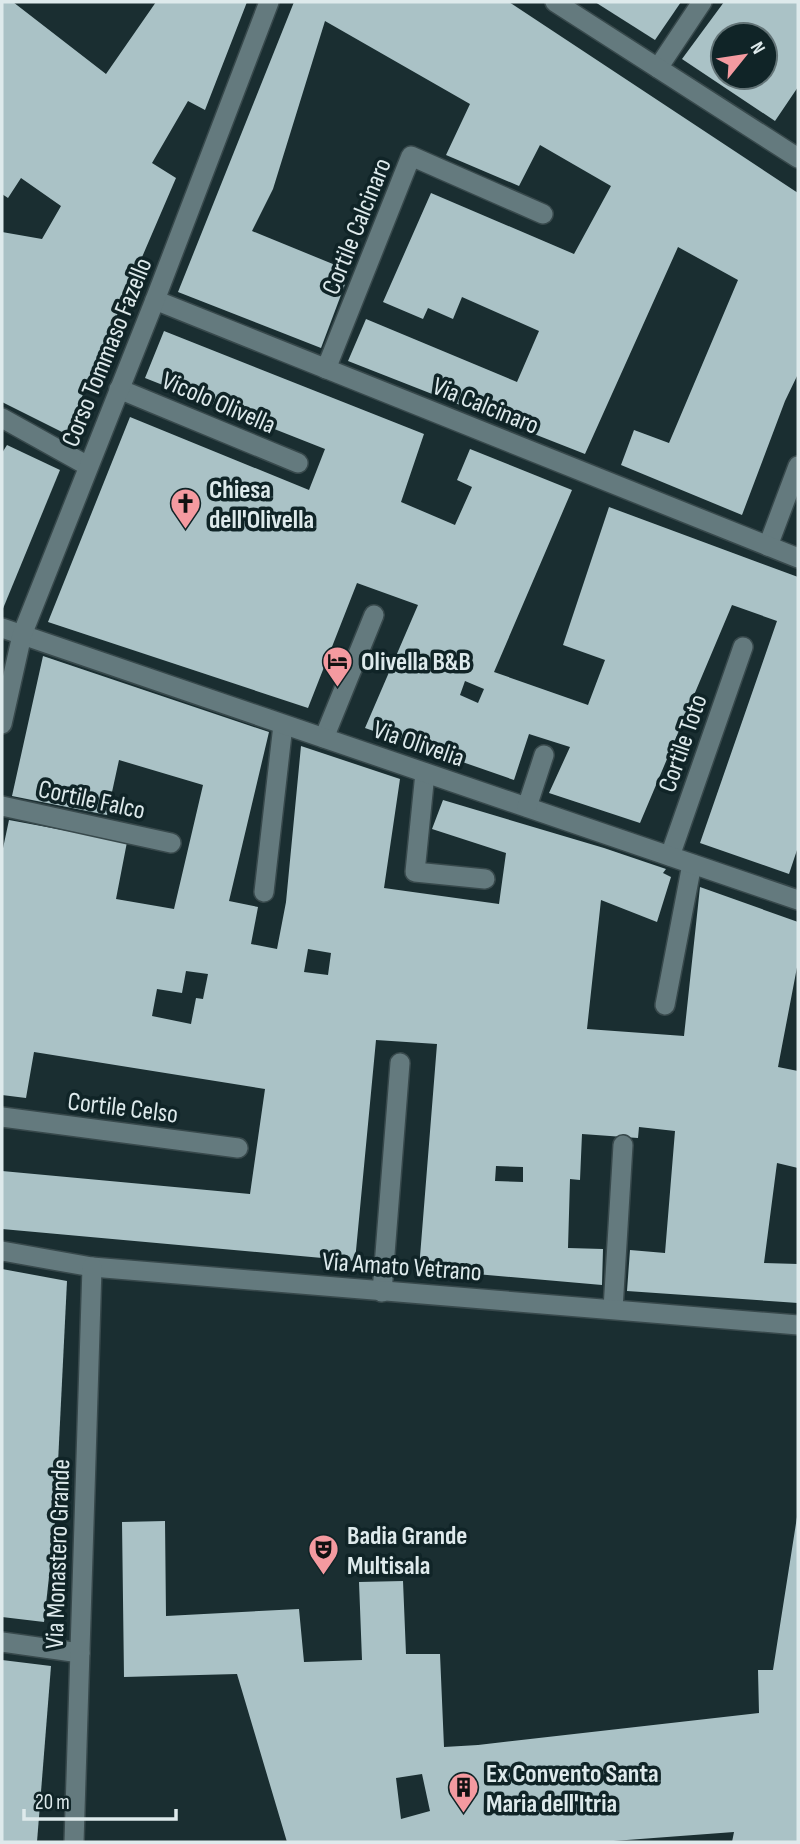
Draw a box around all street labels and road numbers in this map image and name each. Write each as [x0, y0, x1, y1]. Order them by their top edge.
street label: Cortile Calcinaro [316, 154, 399, 299]
street label: Corso Tommaso Fazello [55, 254, 159, 452]
street label: Vicolo Olivella [157, 366, 280, 441]
street label: Via Calcinaro [428, 371, 543, 442]
street label: Cortile Toto [652, 691, 715, 796]
street label: Via Olivelia [369, 714, 468, 774]
street label: Cortile Falco [35, 774, 148, 827]
street label: Cortile Celso [66, 1086, 180, 1131]
street label: Via Amato Vetrano [321, 1246, 483, 1289]
street label: Via Monastero Grande [40, 1459, 77, 1650]

